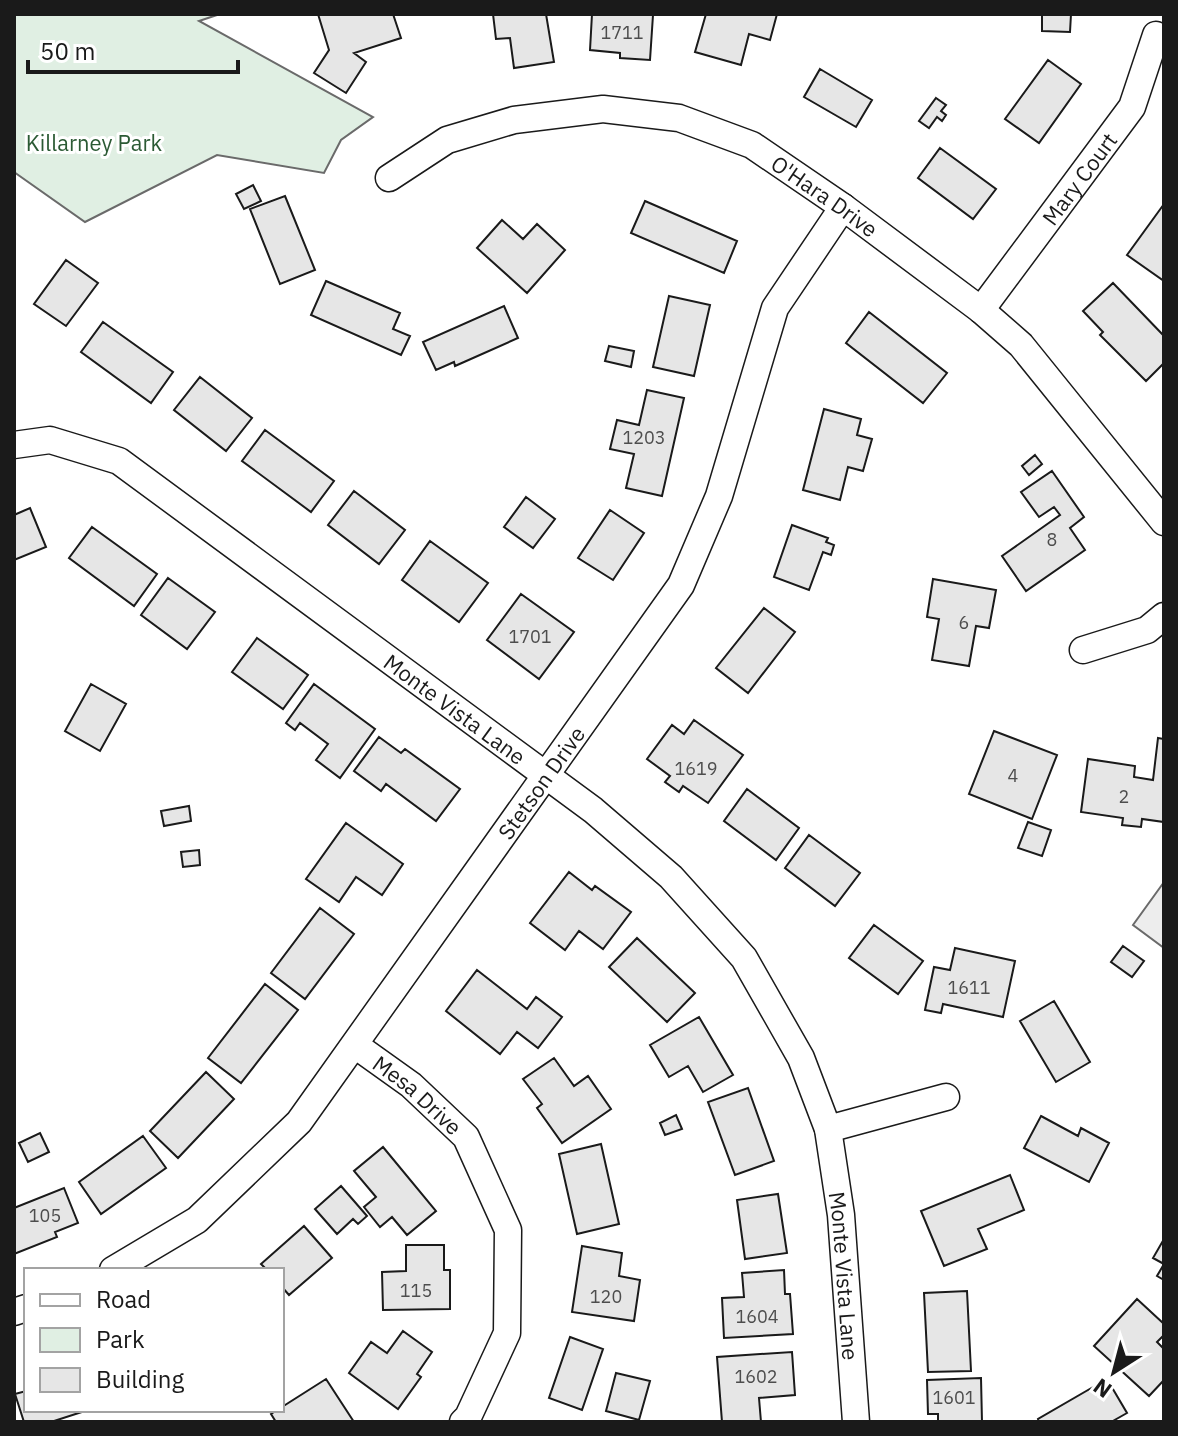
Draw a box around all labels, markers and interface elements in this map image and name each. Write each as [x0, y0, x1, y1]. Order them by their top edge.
house number: 1711 [600, 21, 644, 44]
scale bar [28, 24, 238, 74]
text: 50 m [40, 35, 95, 67]
street label: Mary Court [1035, 126, 1123, 231]
park label: Killarney Park [26, 128, 163, 157]
street label: O'Hara Drive [766, 148, 884, 243]
house number: 1203 [622, 426, 666, 449]
house number: 8 [1047, 528, 1057, 551]
house number: 6 [959, 611, 969, 634]
house number: 1701 [508, 625, 552, 648]
street label: Monte Vista Lane [379, 647, 532, 770]
street label: Stetson Drive [490, 720, 591, 845]
house number: 1619 [674, 757, 718, 780]
house number: 4 [1008, 764, 1019, 787]
house number: 2 [1119, 785, 1129, 808]
house number: 1611 [947, 976, 991, 999]
street label: Mesa Drive [367, 1048, 469, 1141]
street label: Monte Vista Lane [823, 1190, 866, 1361]
house number: 105 [29, 1204, 61, 1227]
legend [24, 1268, 284, 1412]
house number: 115 [400, 1279, 432, 1302]
text: Road [96, 1283, 151, 1315]
house number: 120 [590, 1285, 622, 1308]
house number: 1604 [735, 1305, 779, 1328]
text: Park [96, 1323, 145, 1355]
north arrow [1074, 1332, 1154, 1412]
text: Building [96, 1363, 184, 1395]
house number: 1602 [734, 1365, 778, 1388]
text: N [1087, 1372, 1117, 1405]
house number: 1601 [932, 1386, 976, 1409]

